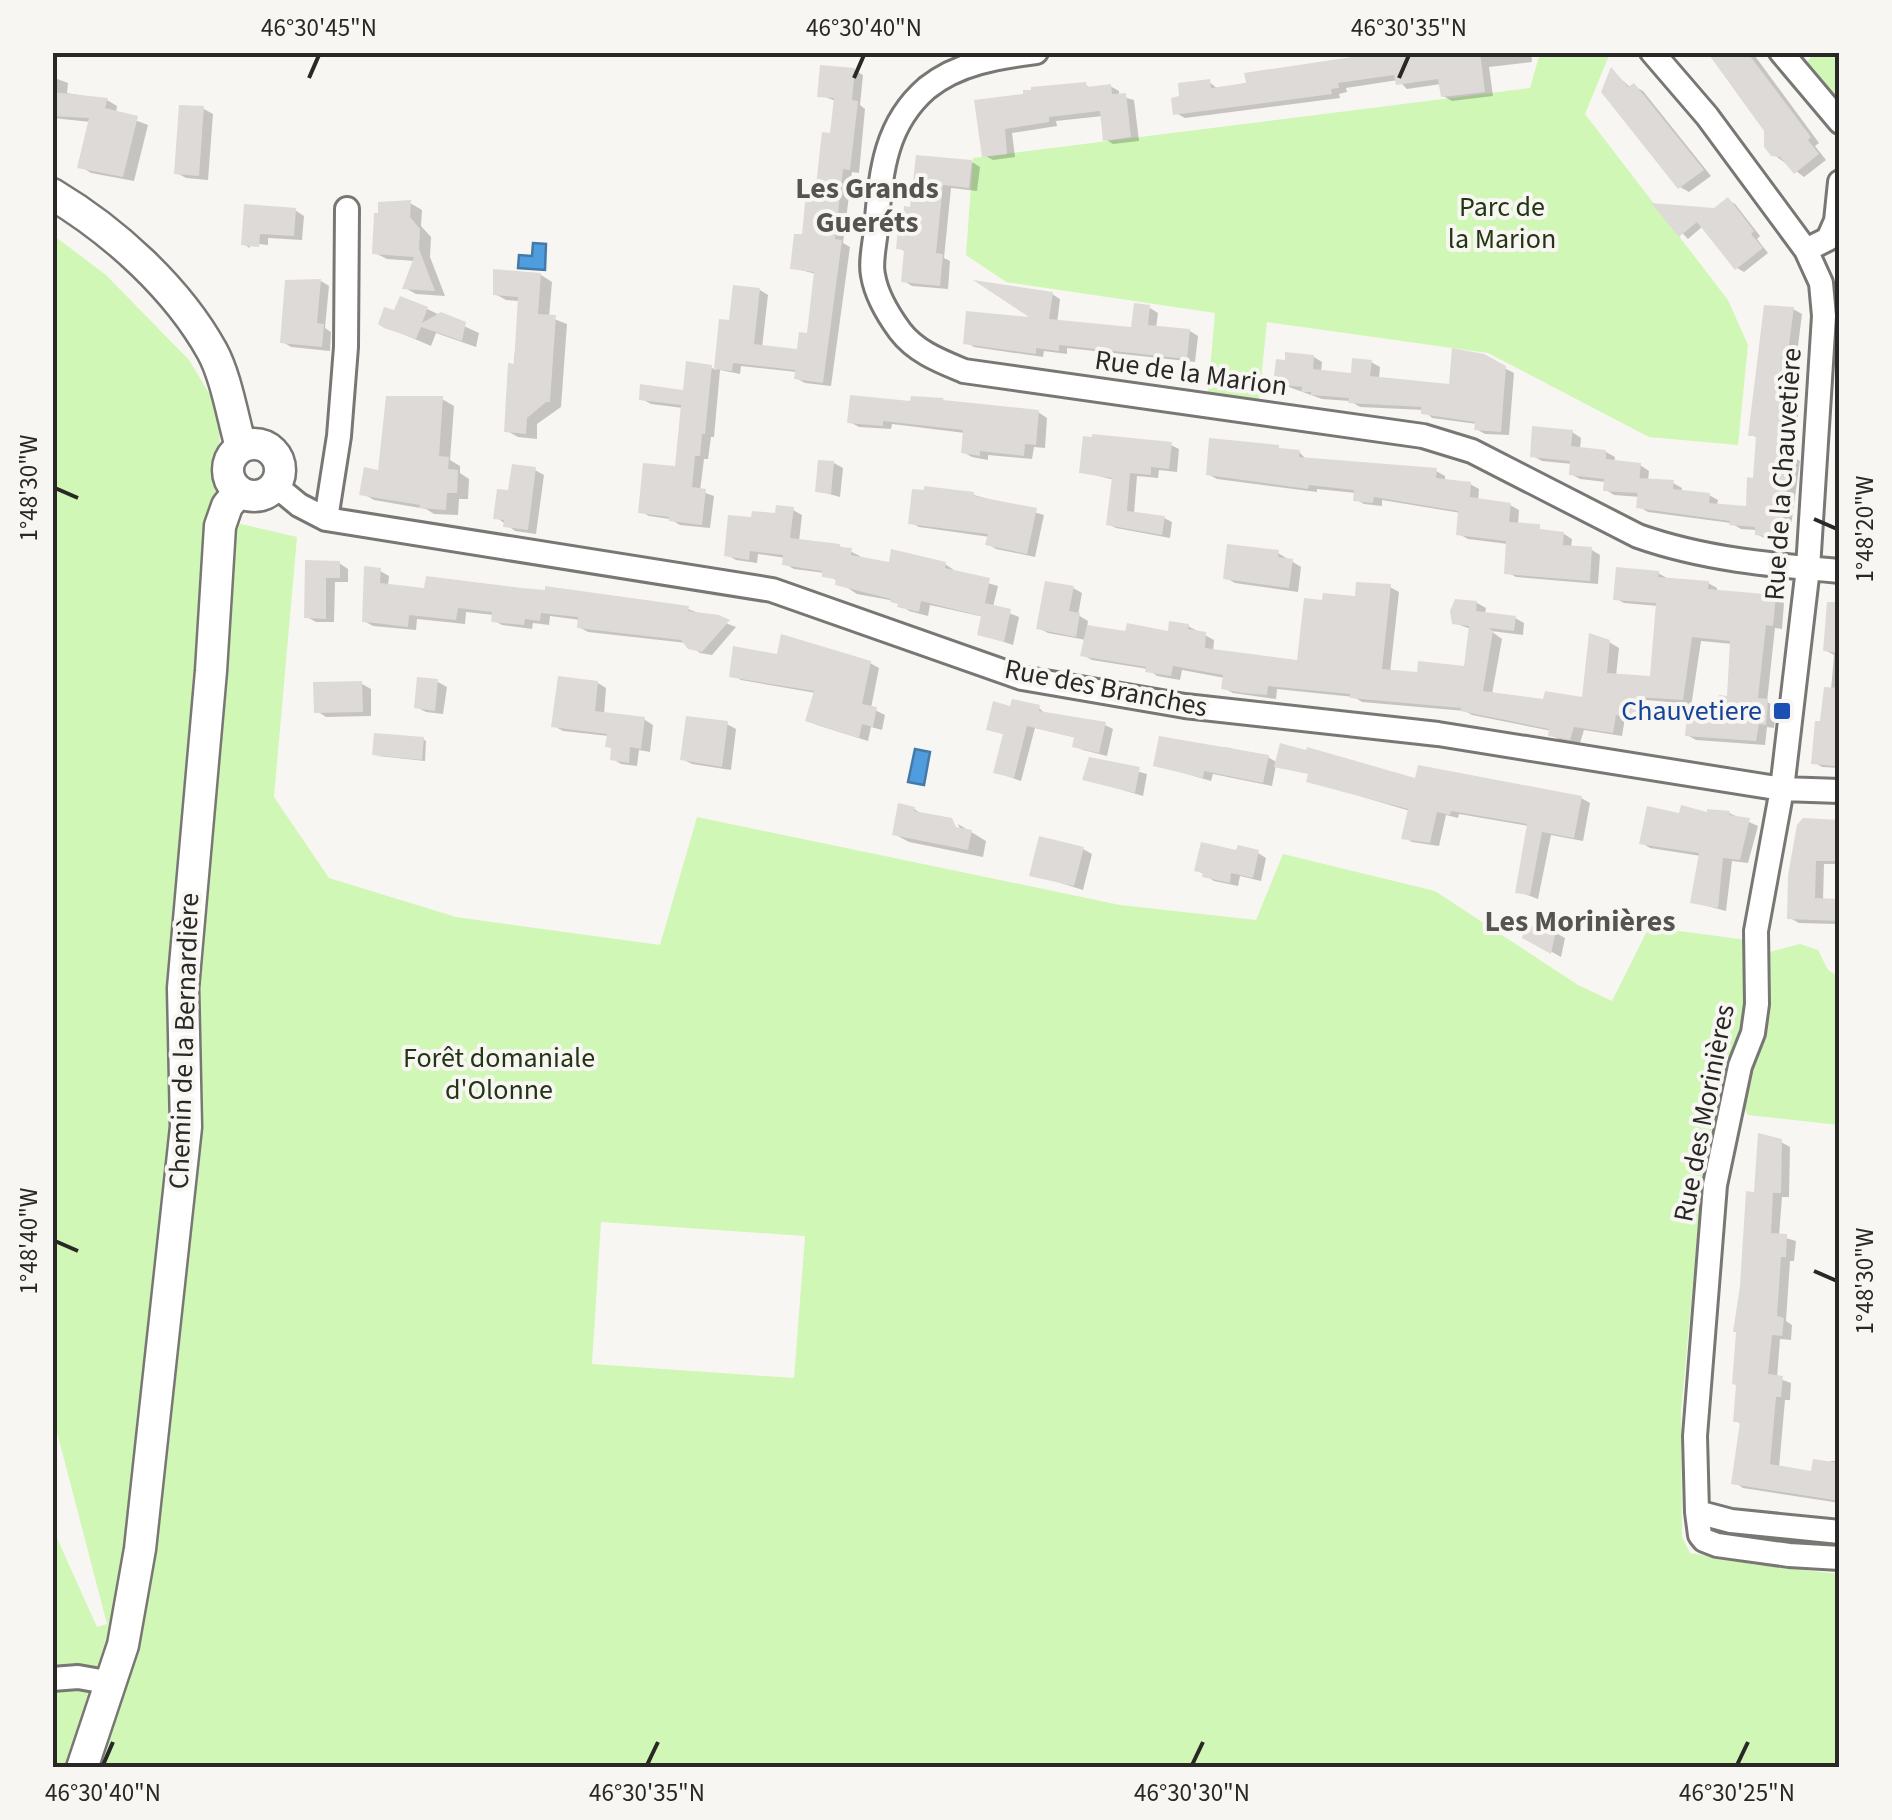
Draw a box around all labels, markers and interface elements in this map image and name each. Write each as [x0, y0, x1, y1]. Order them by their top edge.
text: 46°30'45"N [261, 10, 377, 46]
text: 46°30'40"N [806, 10, 922, 46]
text: 46°30'35"N [1351, 10, 1467, 46]
district label: Les Grands Gueréts [795, 167, 939, 244]
park label: Parc de la Marion [1448, 187, 1556, 259]
street label: Rue de la Marion [1092, 340, 1290, 406]
street label: Rue de la Chauvetière [1754, 346, 1812, 602]
text: 1°48'30"W [11, 434, 47, 541]
text: 1°48'20"W [1847, 475, 1883, 582]
street label: Rue des Branches [1001, 649, 1211, 727]
place label: Chauvetiere [1621, 691, 1762, 731]
marker: Chauvetiere [1771, 700, 1793, 722]
street label: Chemin de la Bernardière [159, 892, 209, 1190]
district label: Les Morinières [1484, 900, 1676, 943]
street label: Rue des Morinières [1663, 1001, 1745, 1225]
park label: Forêt domaniale d'Olonne [403, 1038, 595, 1110]
text: 1°48'40"W [11, 1187, 47, 1294]
text: 1°48'30"W [1847, 1227, 1883, 1334]
text: 46°30'40"N [45, 1775, 161, 1811]
text: 46°30'35"N [589, 1775, 705, 1811]
text: 46°30'30"N [1134, 1775, 1250, 1811]
text: 46°30'25"N [1679, 1775, 1795, 1811]

